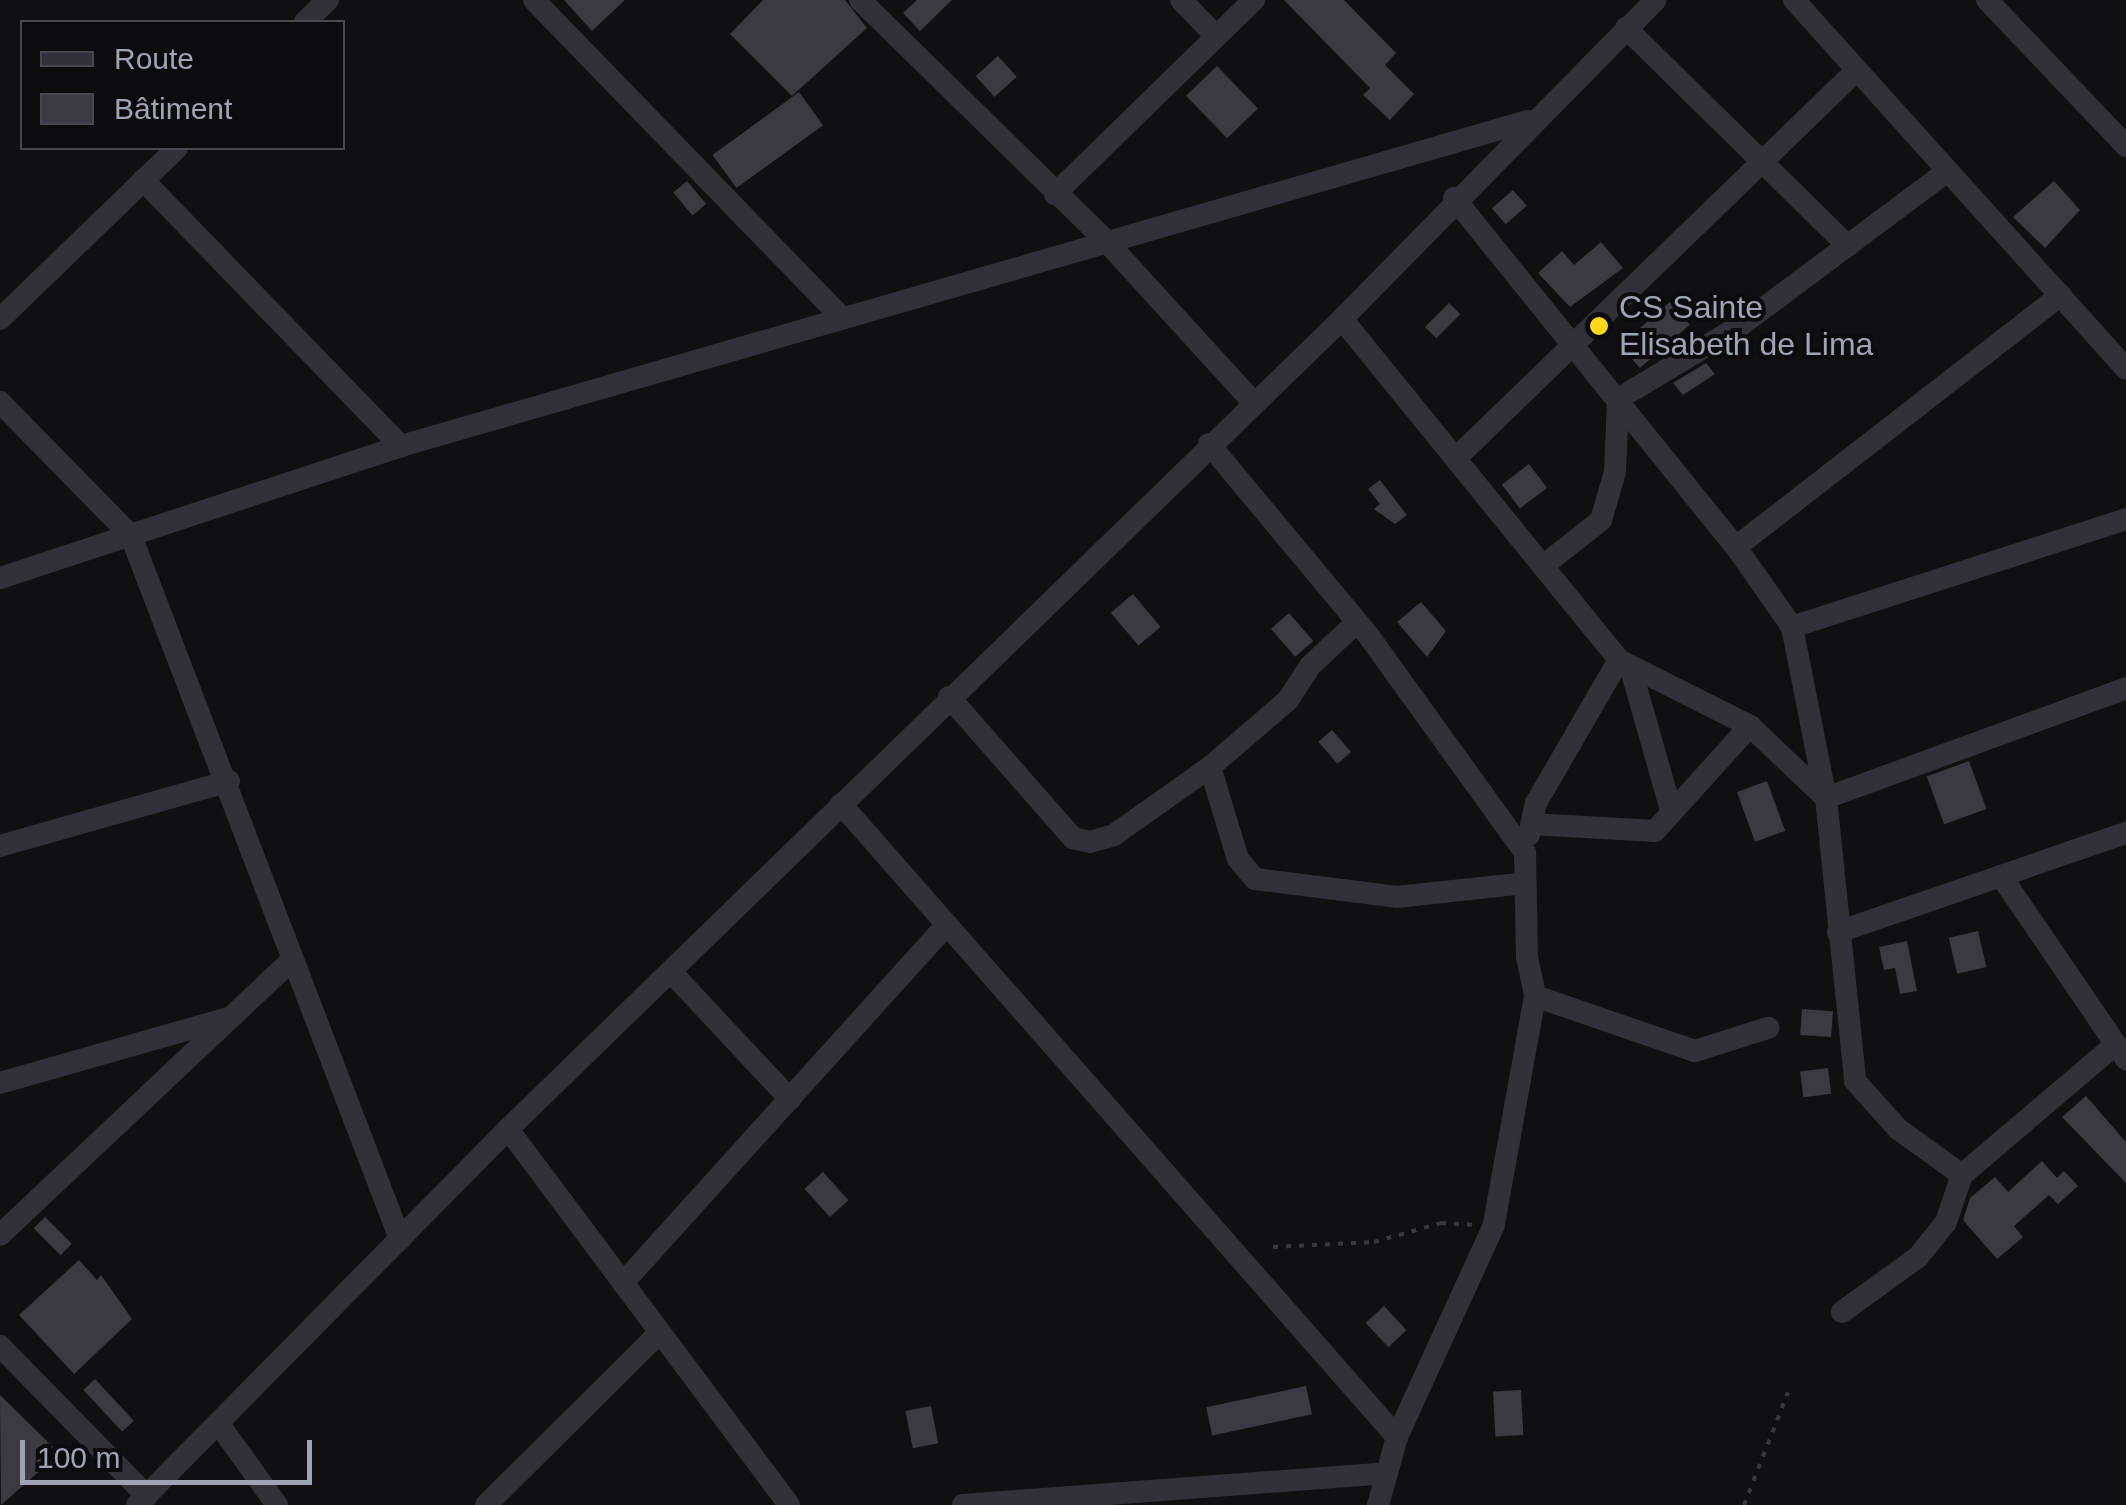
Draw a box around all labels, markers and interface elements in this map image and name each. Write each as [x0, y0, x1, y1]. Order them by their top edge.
legend [20, 20, 345, 150]
text: Route [114, 42, 194, 75]
text: Bâtiment [114, 92, 232, 125]
place label: CS Sainte Elisabeth de Lima [1619, 289, 1873, 364]
marker: CS Sainte Elisabeth de Lima [1588, 315, 1610, 337]
scale bar [25, 1420, 318, 1482]
text: 100 m [37, 1441, 120, 1474]

